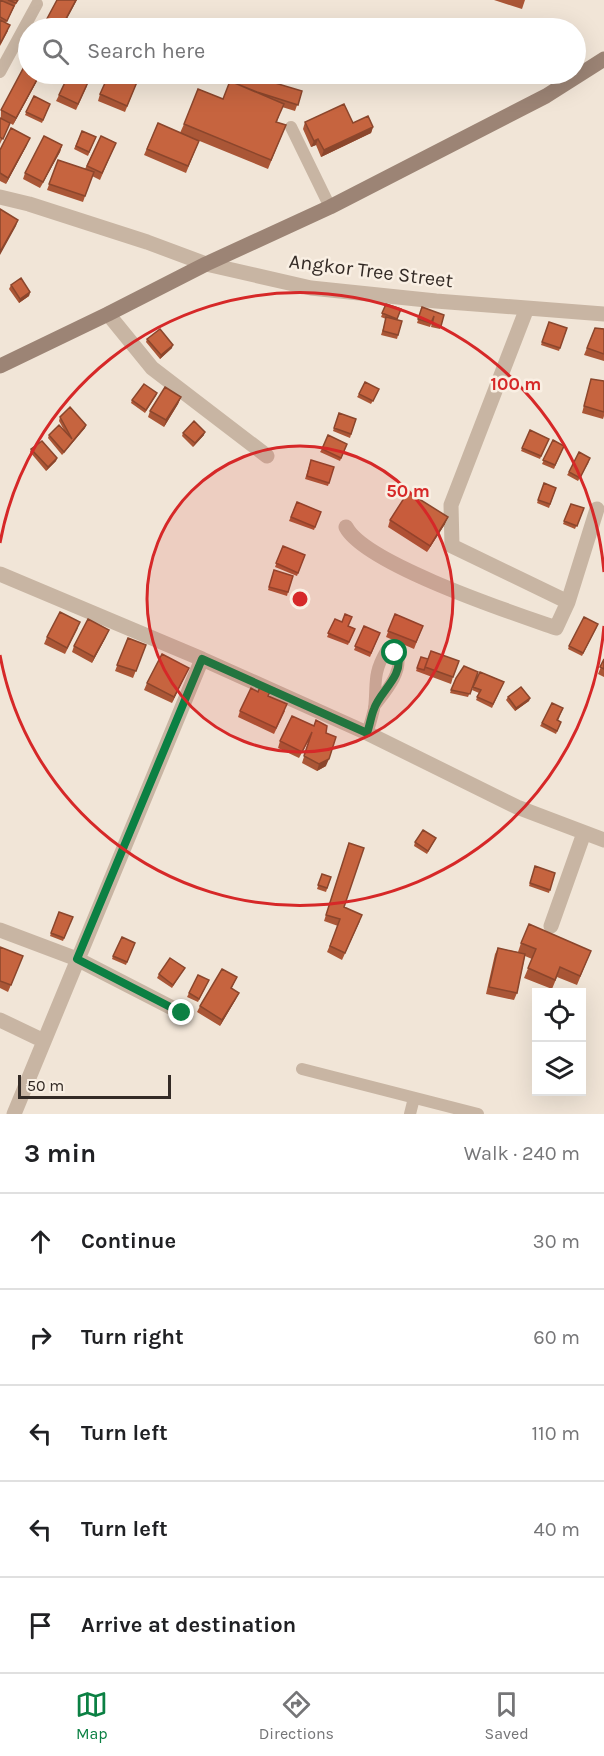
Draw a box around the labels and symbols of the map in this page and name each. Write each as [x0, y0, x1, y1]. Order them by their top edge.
street label: Angkor Tree Street [288, 250, 455, 293]
text: 100 m [491, 373, 541, 395]
text: 50 m [386, 480, 430, 502]
centre of rings [290, 589, 310, 609]
route start [381, 639, 407, 665]
route end [168, 999, 194, 1025]
scale bar [18, 1072, 171, 1100]

